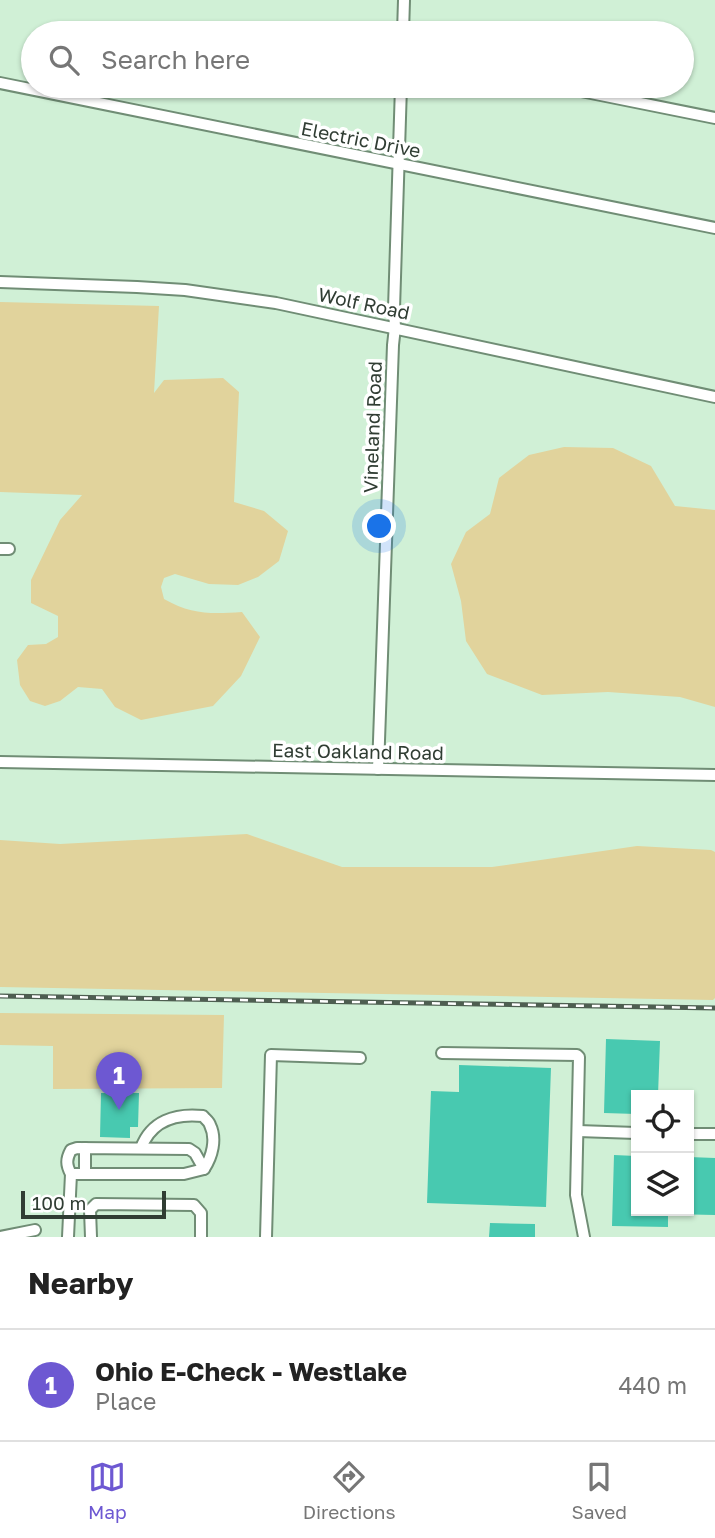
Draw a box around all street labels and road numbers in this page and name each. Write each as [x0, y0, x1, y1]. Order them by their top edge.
street label: Electric Drive [299, 116, 423, 162]
street label: Wolf Road [316, 282, 412, 324]
street label: Vineland Road [358, 361, 386, 493]
street label: East Oakland Road [272, 738, 444, 764]

